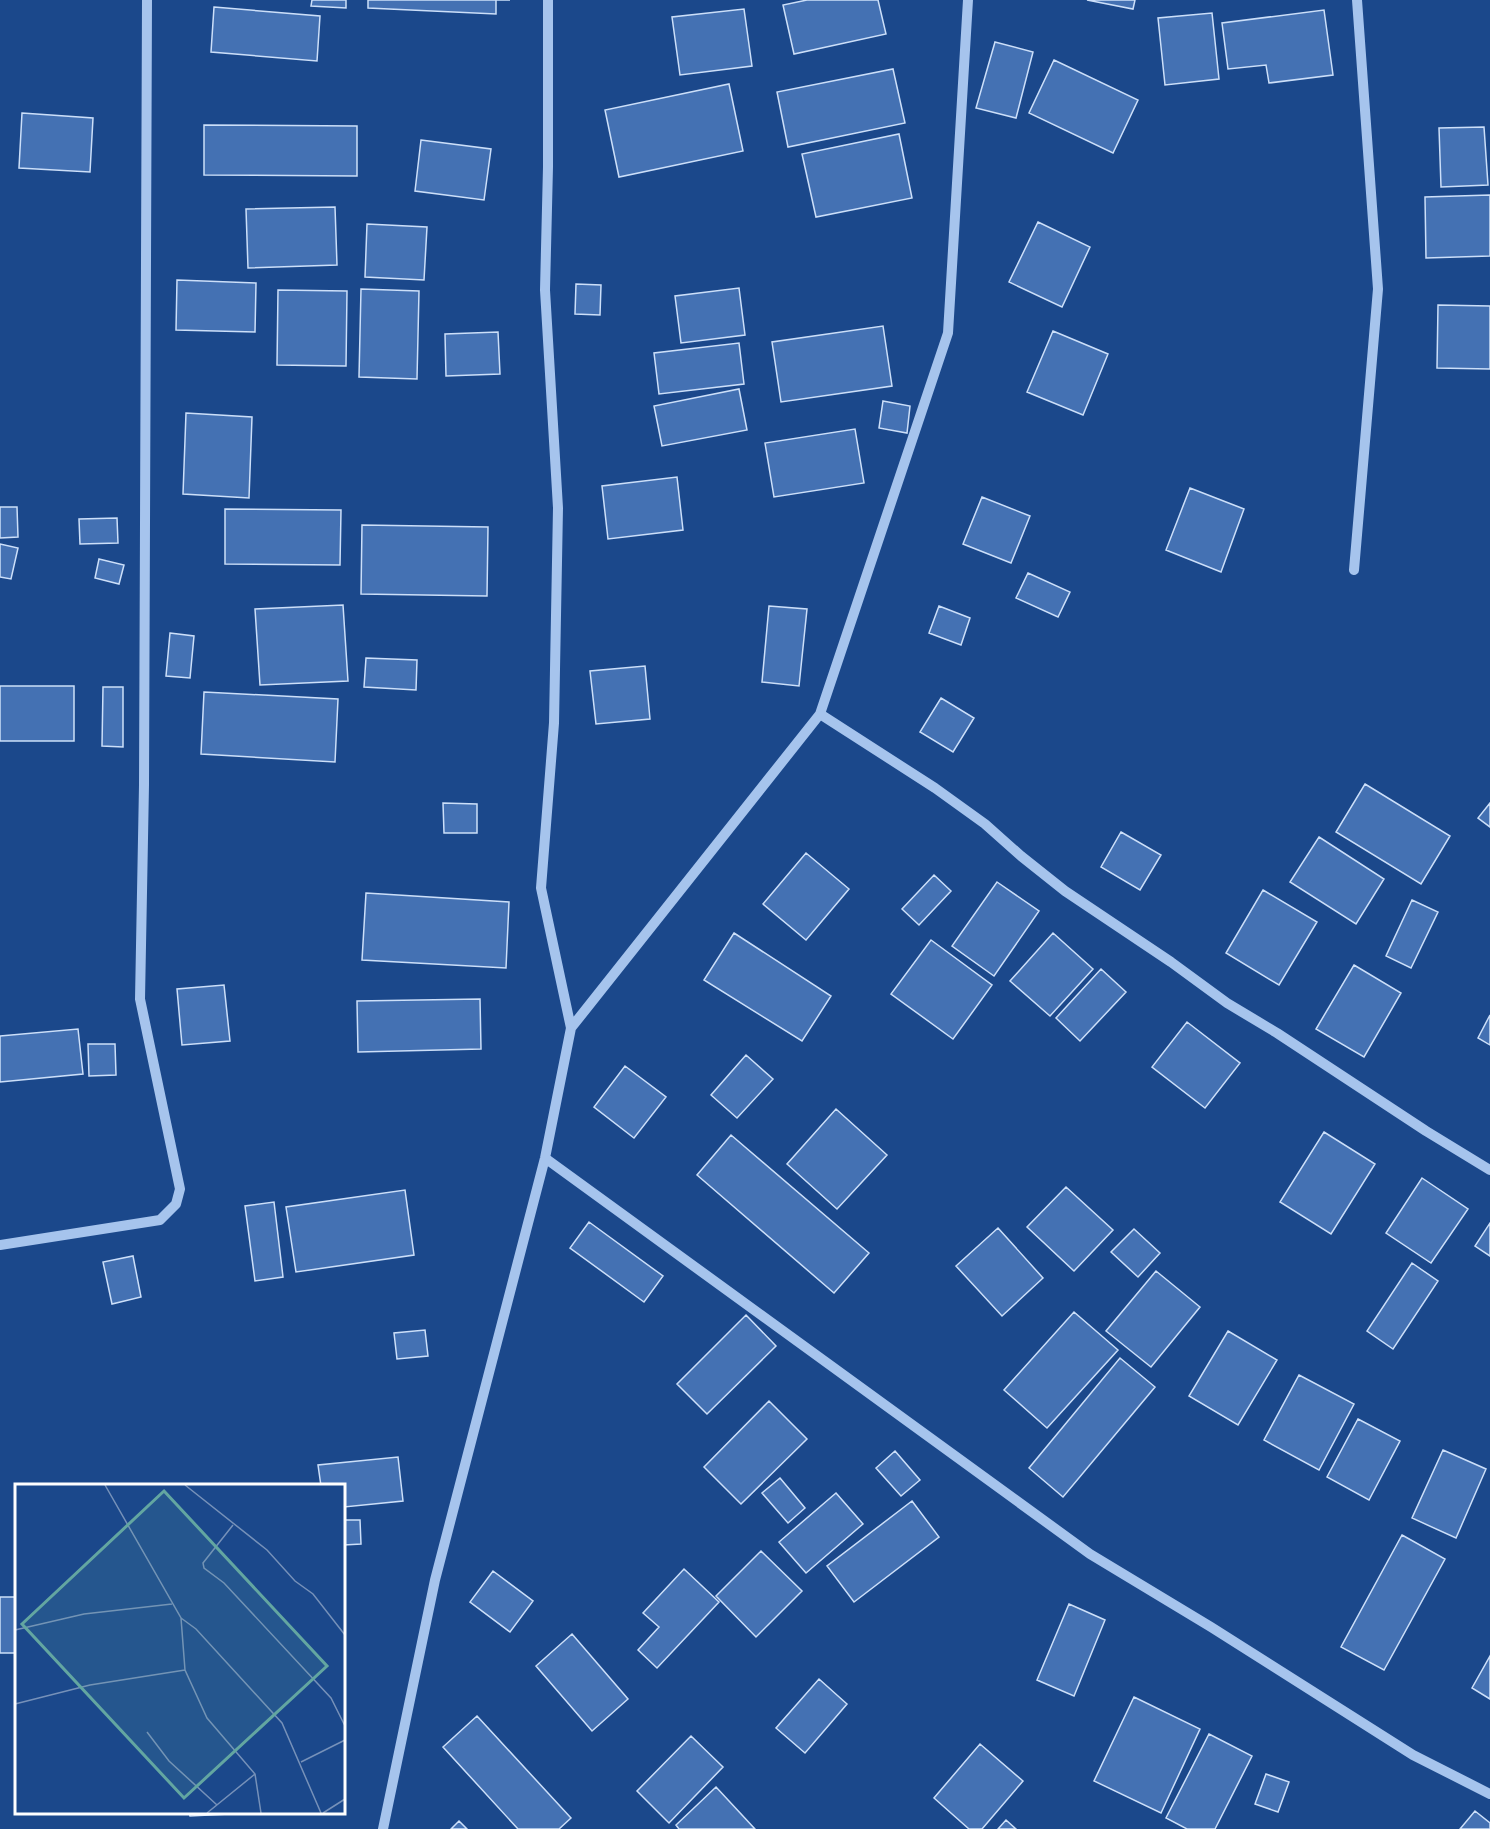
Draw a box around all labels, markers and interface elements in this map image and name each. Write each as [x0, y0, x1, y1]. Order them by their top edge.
inset map [15, 1484, 345, 1814]

